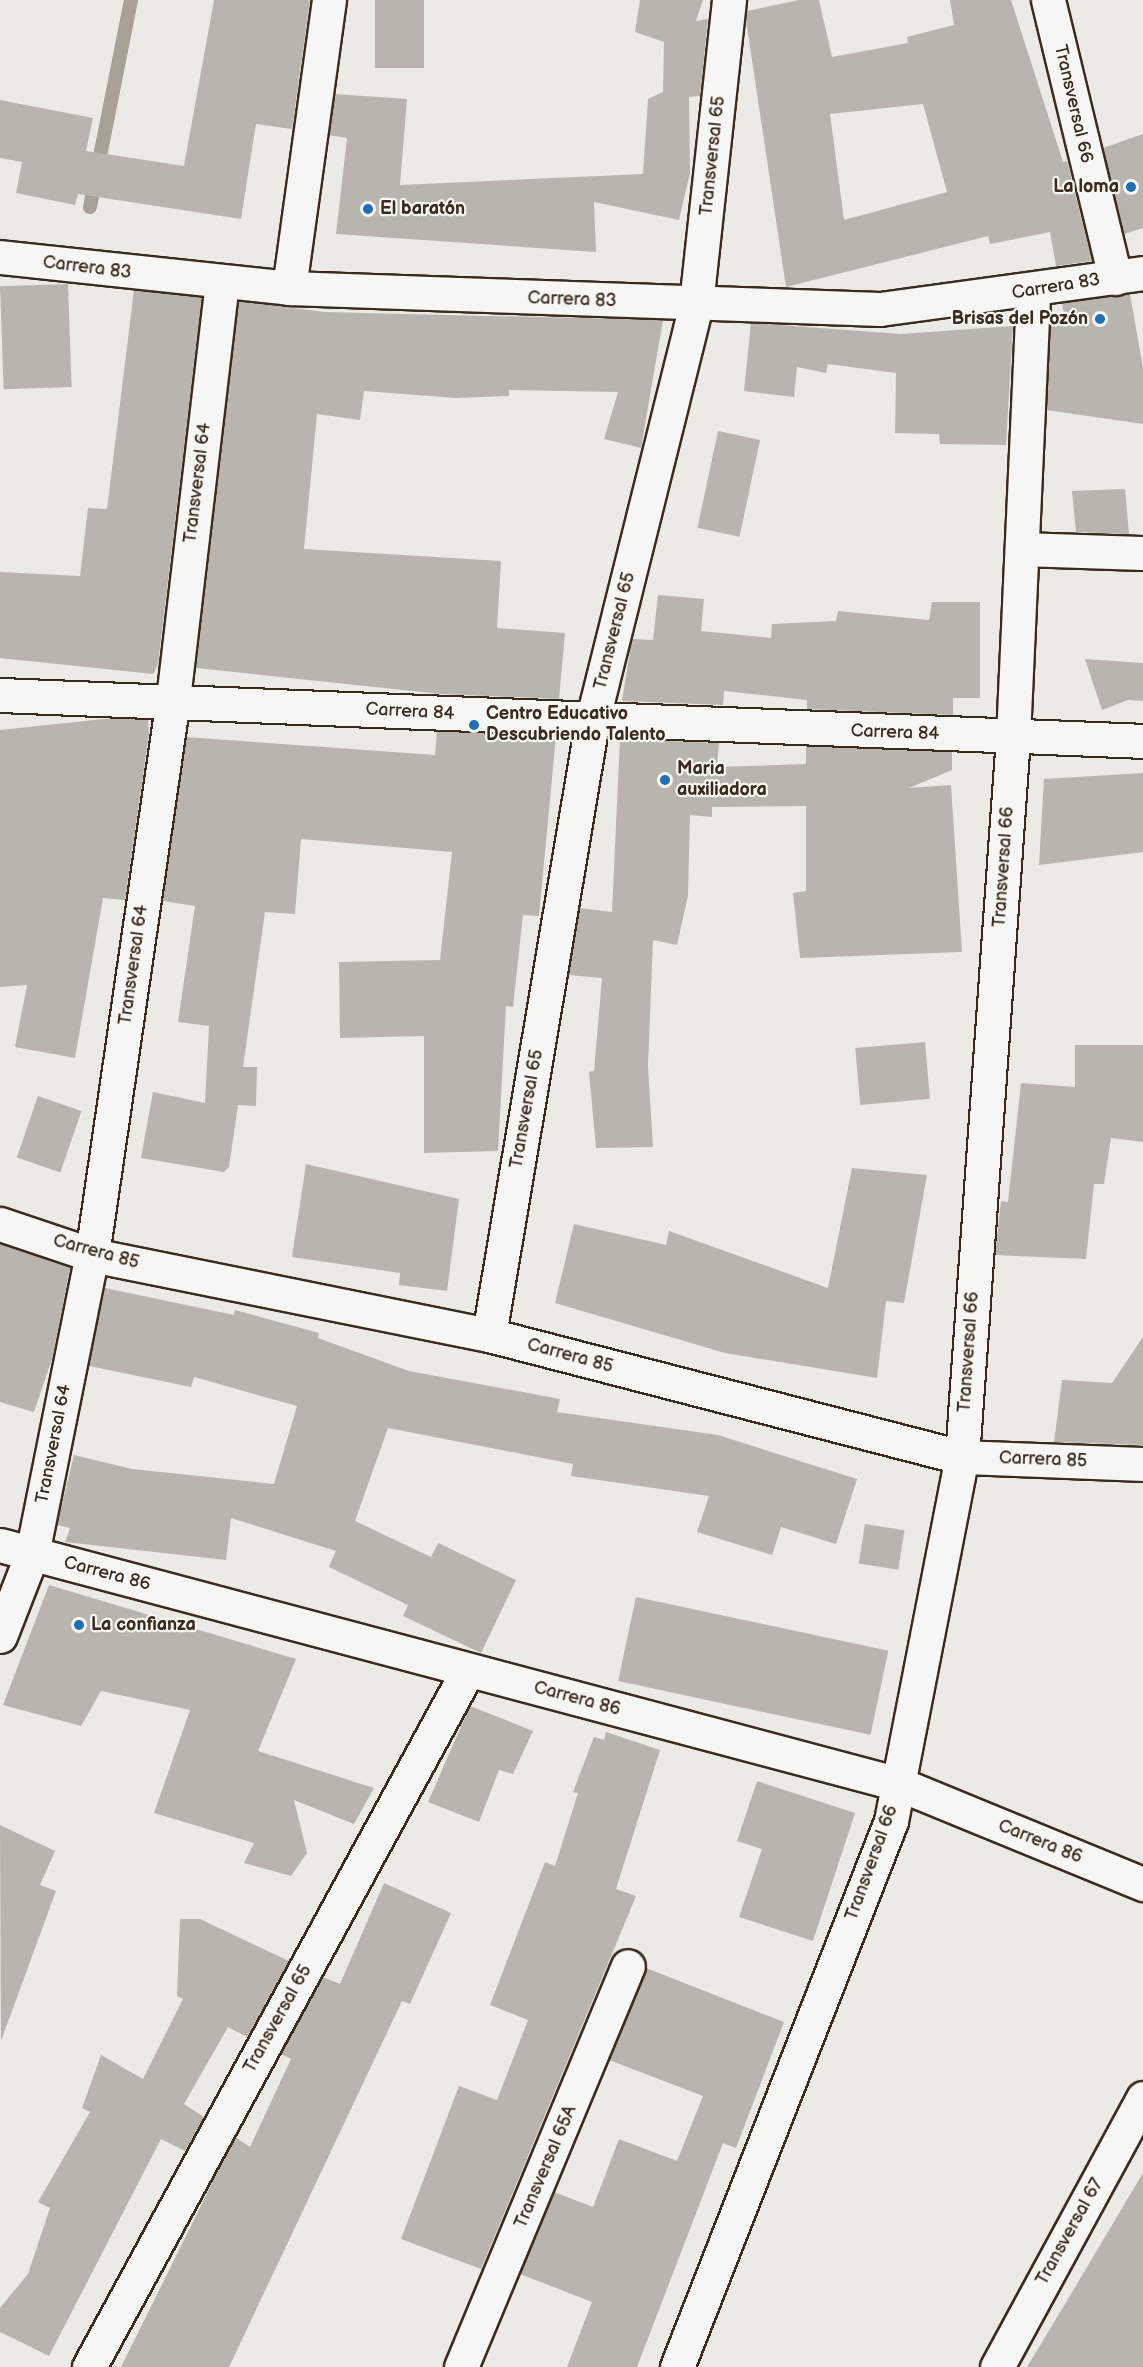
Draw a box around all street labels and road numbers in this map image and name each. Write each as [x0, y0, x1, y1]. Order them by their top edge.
street label: Transversal 66 [1049, 43, 1097, 165]
street label: Transversal 65 [696, 95, 730, 217]
street label: Carrera 83 [41, 252, 133, 284]
street label: Carrera 83 [1010, 269, 1102, 305]
street label: Carrera 83 [527, 288, 617, 312]
street label: Transversal 64 [180, 422, 216, 544]
street label: Transversal 65 [590, 570, 640, 692]
street label: Carrera 84 [365, 699, 455, 725]
street label: Carrera 84 [850, 721, 940, 745]
street label: Transversal 66 [989, 806, 1019, 928]
street label: Transversal 64 [115, 904, 153, 1026]
street label: Transversal 65 [506, 1048, 548, 1170]
street label: Carrera 85 [51, 1230, 141, 1274]
street label: Transversal 66 [954, 1291, 984, 1413]
street label: Carrera 85 [525, 1334, 615, 1378]
street label: Transversal 64 [32, 1383, 76, 1505]
street label: Carrera 85 [999, 1448, 1087, 1472]
street label: Carrera 86 [61, 1552, 153, 1596]
street label: Carrera 86 [531, 1677, 623, 1721]
street label: Transversal 66 [841, 1803, 903, 1923]
street label: Carrera 86 [995, 1815, 1085, 1869]
street label: Transversal 65 [239, 1961, 317, 2077]
street label: Transversal 65A [510, 2102, 582, 2232]
street label: Transversal 67 [1032, 2175, 1108, 2289]

